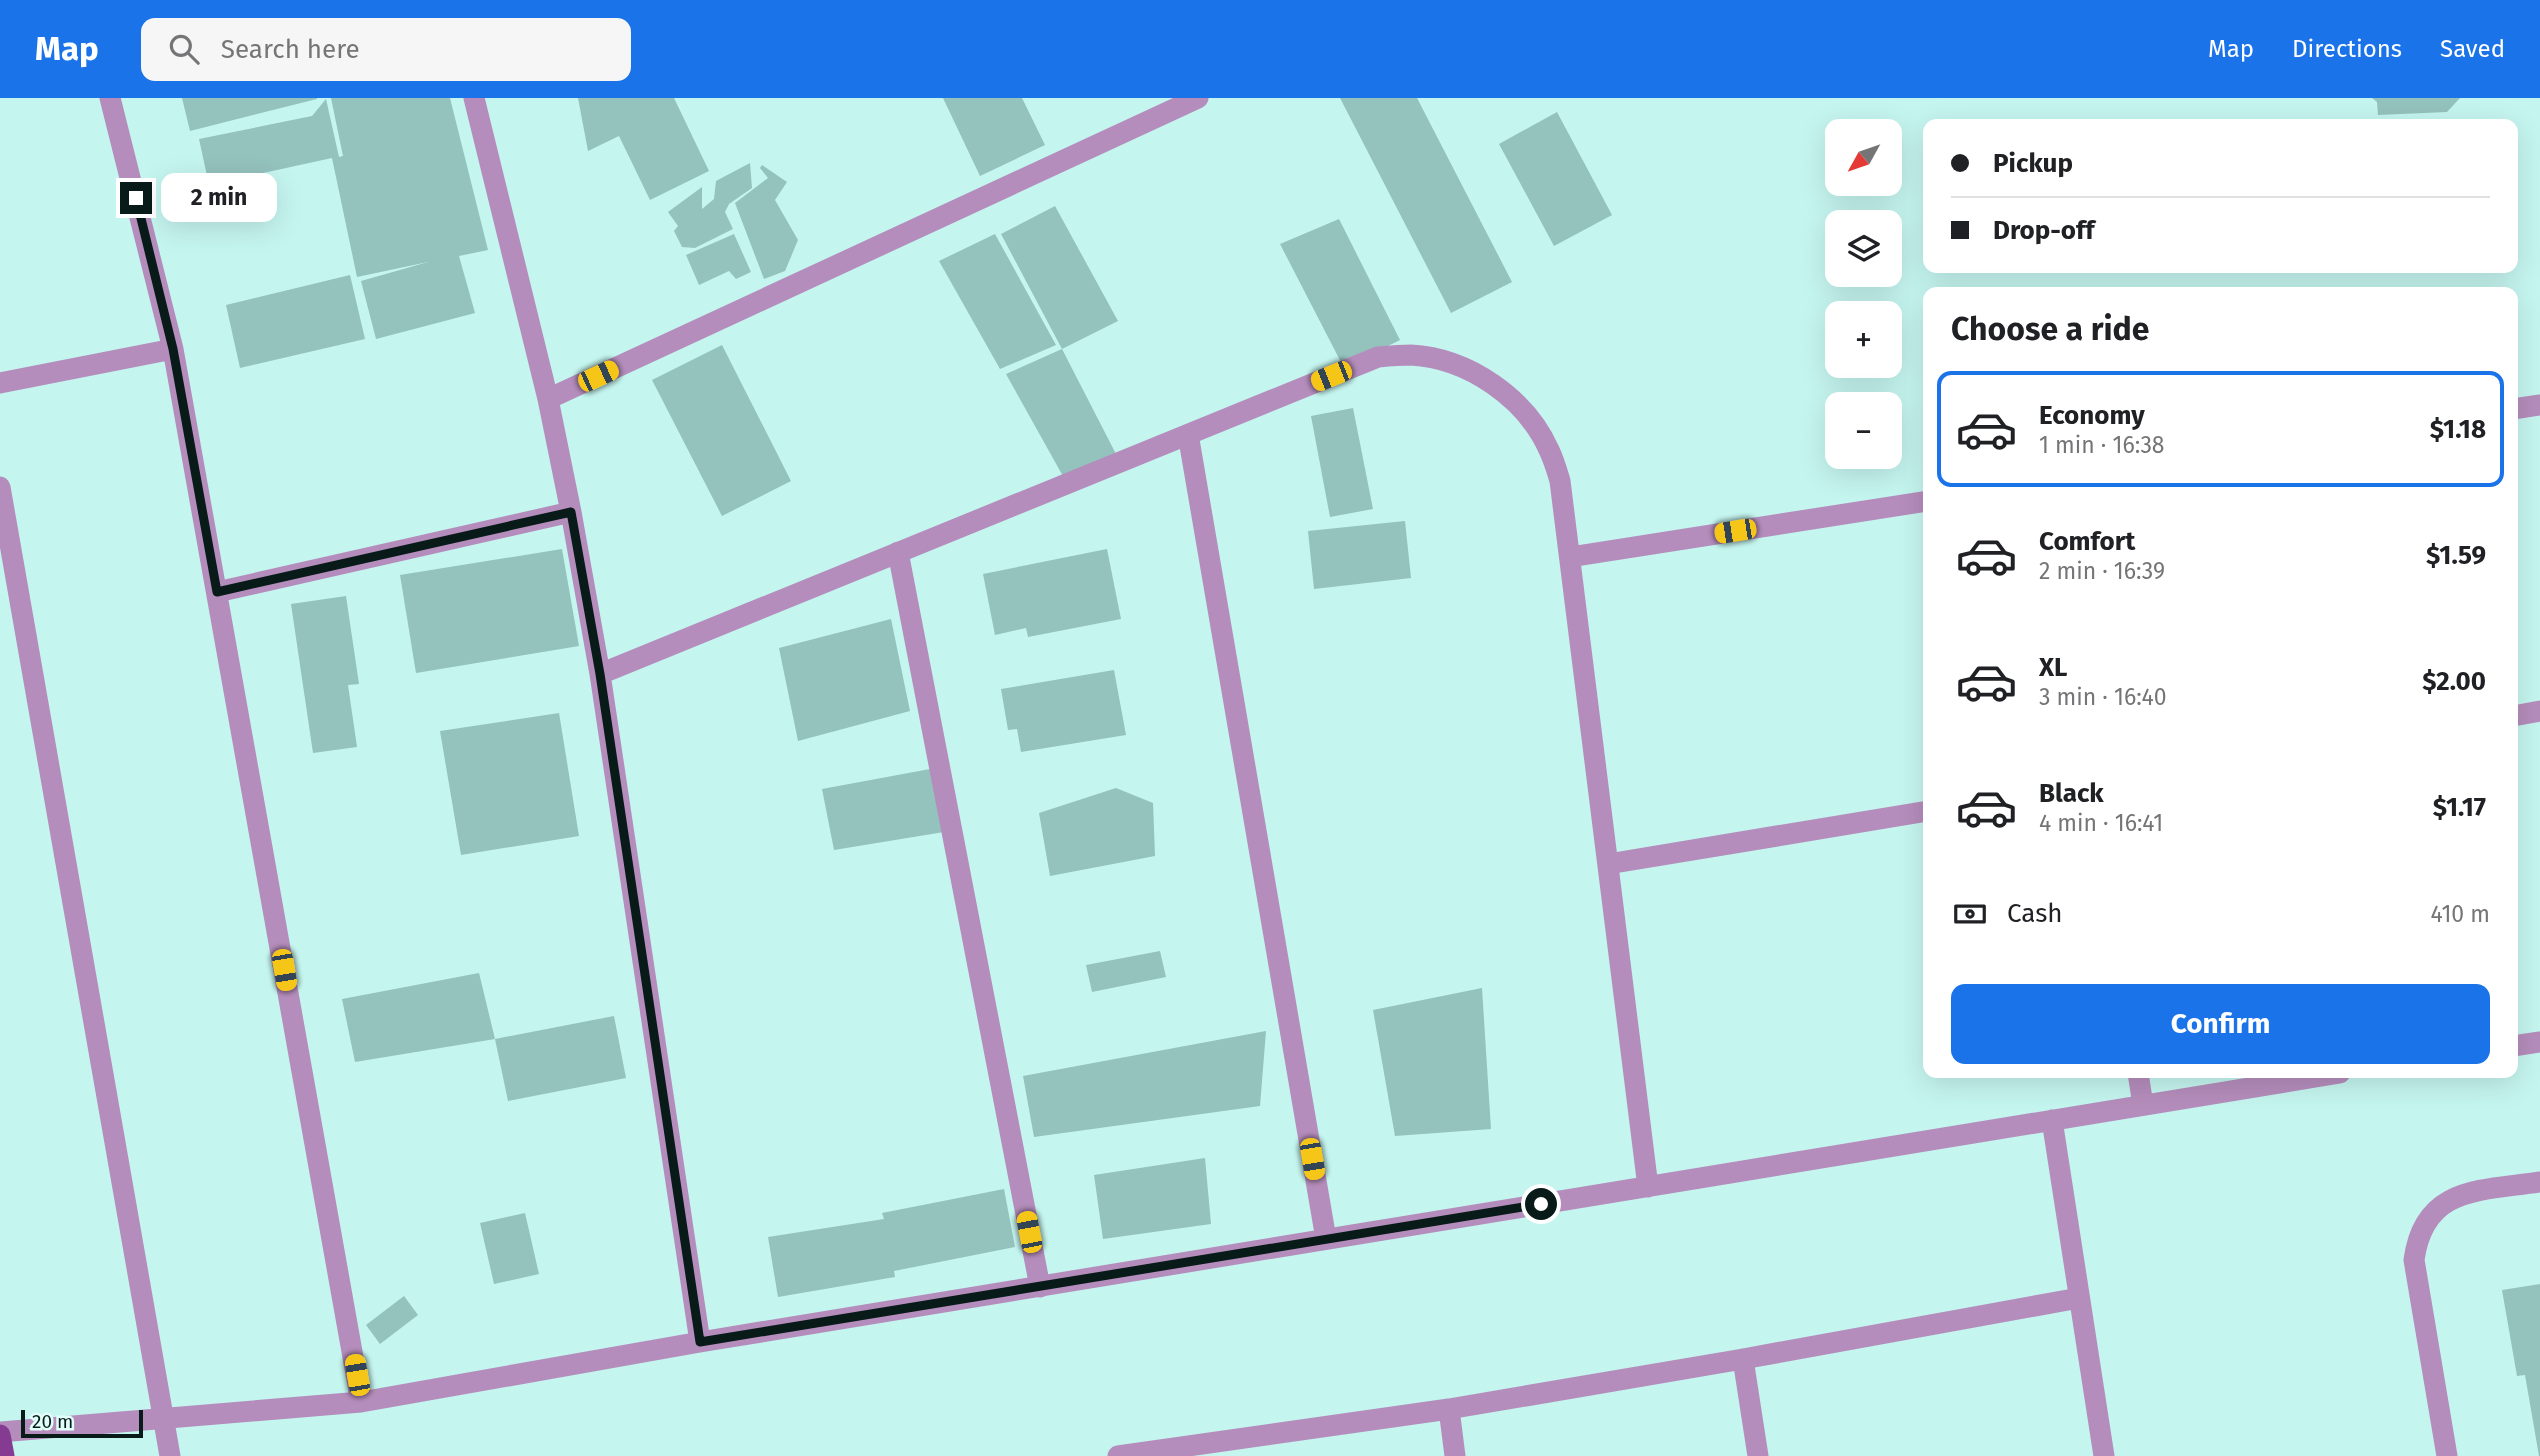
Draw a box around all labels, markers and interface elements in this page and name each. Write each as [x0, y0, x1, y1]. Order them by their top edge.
search box [141, 18, 631, 81]
text: Map [35, 29, 99, 69]
icon: search [165, 30, 203, 68]
text: Search here [221, 34, 360, 65]
text: Map [2208, 35, 2254, 63]
text: Directions [2292, 35, 2402, 63]
text: Saved [2440, 35, 2505, 63]
north arrow [1825, 119, 1902, 196]
map controls [1825, 119, 1902, 469]
text: Pickup [1993, 148, 2073, 179]
callout: 2 min [160, 174, 276, 222]
route end [120, 182, 152, 214]
text: 2 min [191, 183, 247, 211]
button: layers [1825, 210, 1902, 287]
text: Drop-off [1993, 215, 2095, 246]
button: + [1825, 301, 1902, 378]
text: Choose a ride [1951, 310, 2149, 348]
car [575, 358, 622, 394]
car [1308, 358, 1355, 394]
button: − [1825, 392, 1902, 469]
icon: car [1955, 398, 2018, 461]
text: Economy [2039, 400, 2145, 431]
text: $1.18 [2430, 414, 2486, 445]
text: 1 min · 16:38 [2039, 431, 2165, 459]
car [1713, 517, 1758, 545]
icon: car [1955, 524, 2018, 587]
text: Comfort [2039, 526, 2135, 557]
text: $1.59 [2426, 540, 2486, 571]
text: 2 min · 16:39 [2039, 557, 2165, 585]
icon: car [1955, 650, 2018, 713]
text: XL [2039, 652, 2067, 683]
text: $2.00 [2422, 666, 2486, 697]
text: 3 min · 16:40 [2039, 683, 2167, 711]
icon: car [1955, 776, 2018, 839]
text: Black [2039, 778, 2104, 809]
text: $1.17 [2433, 792, 2486, 823]
text: 4 min · 16:41 [2039, 809, 2163, 837]
icon: cash [1951, 895, 1989, 933]
text: Cash [2007, 898, 2063, 929]
text: 410 m [2430, 900, 2490, 928]
car [271, 947, 298, 993]
button: Confirm [1951, 984, 2490, 1064]
car [1299, 1136, 1326, 1182]
route start [1525, 1188, 1557, 1220]
car [1015, 1209, 1044, 1255]
car [344, 1352, 371, 1398]
scale bar [21, 1407, 144, 1439]
text: 20 m [32, 1410, 73, 1433]

